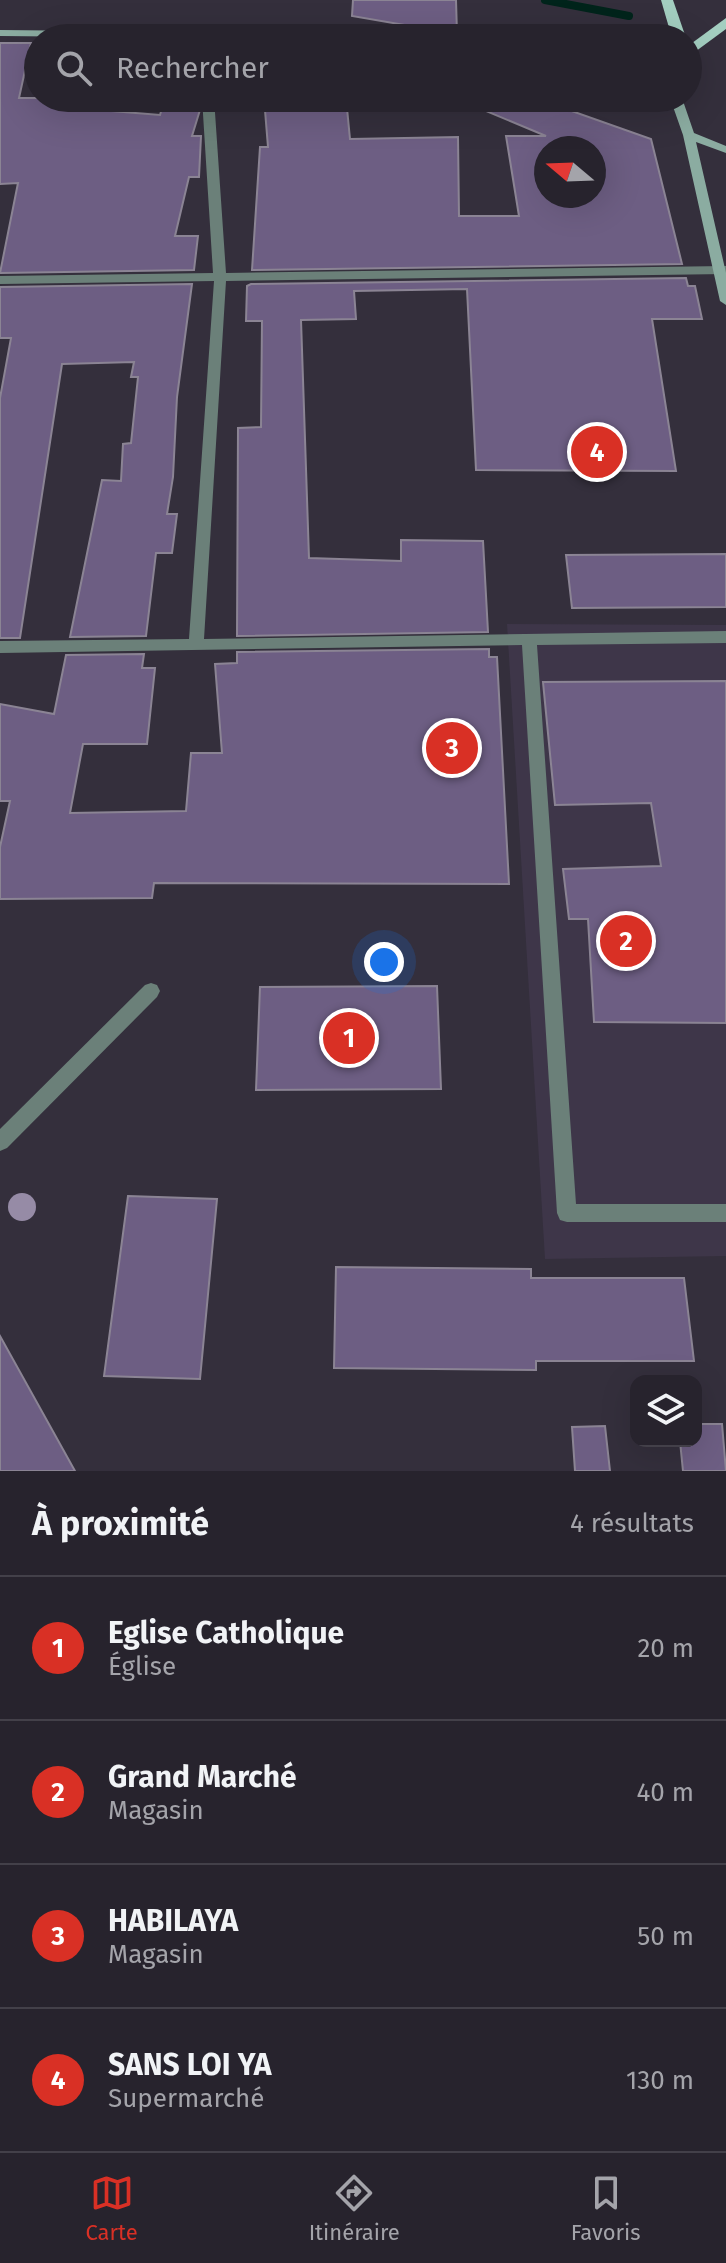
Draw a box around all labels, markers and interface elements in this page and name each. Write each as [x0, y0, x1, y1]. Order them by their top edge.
search box [24, 24, 702, 112]
icon: search [52, 46, 96, 90]
text: Rechercher [116, 50, 269, 86]
north arrow [534, 136, 606, 208]
pin: 4 [571, 422, 623, 482]
pin: 3 [426, 718, 478, 778]
pin: 2 [600, 911, 652, 971]
your location [364, 942, 404, 982]
pin: 1 [323, 1008, 375, 1068]
map controls [630, 1375, 702, 1447]
button: layers [630, 1375, 702, 1447]
text: À proximité [32, 1503, 209, 1544]
text: 4 résultats [570, 1508, 694, 1539]
text: Eglise Catholique [108, 1615, 344, 1651]
text: 1 [52, 1633, 64, 1664]
text: 20 m [637, 1633, 694, 1664]
text: Église [108, 1651, 176, 1682]
text: Grand Marché [108, 1759, 297, 1795]
text: 2 [51, 1777, 65, 1808]
text: 40 m [636, 1777, 694, 1808]
text: Magasin [108, 1795, 204, 1826]
text: HABILAYA [108, 1903, 238, 1939]
text: 3 [51, 1921, 65, 1952]
text: 50 m [637, 1921, 694, 1952]
text: Magasin [108, 1939, 204, 1970]
text: SANS LOI YA [108, 2047, 271, 2083]
text: 4 [51, 2065, 65, 2096]
text: 130 m [626, 2065, 694, 2096]
text: Supermarché [108, 2083, 264, 2114]
tab: Carte [85, 2171, 138, 2246]
tab: Itinéraire [309, 2171, 400, 2246]
tab: Favoris [571, 2171, 641, 2246]

